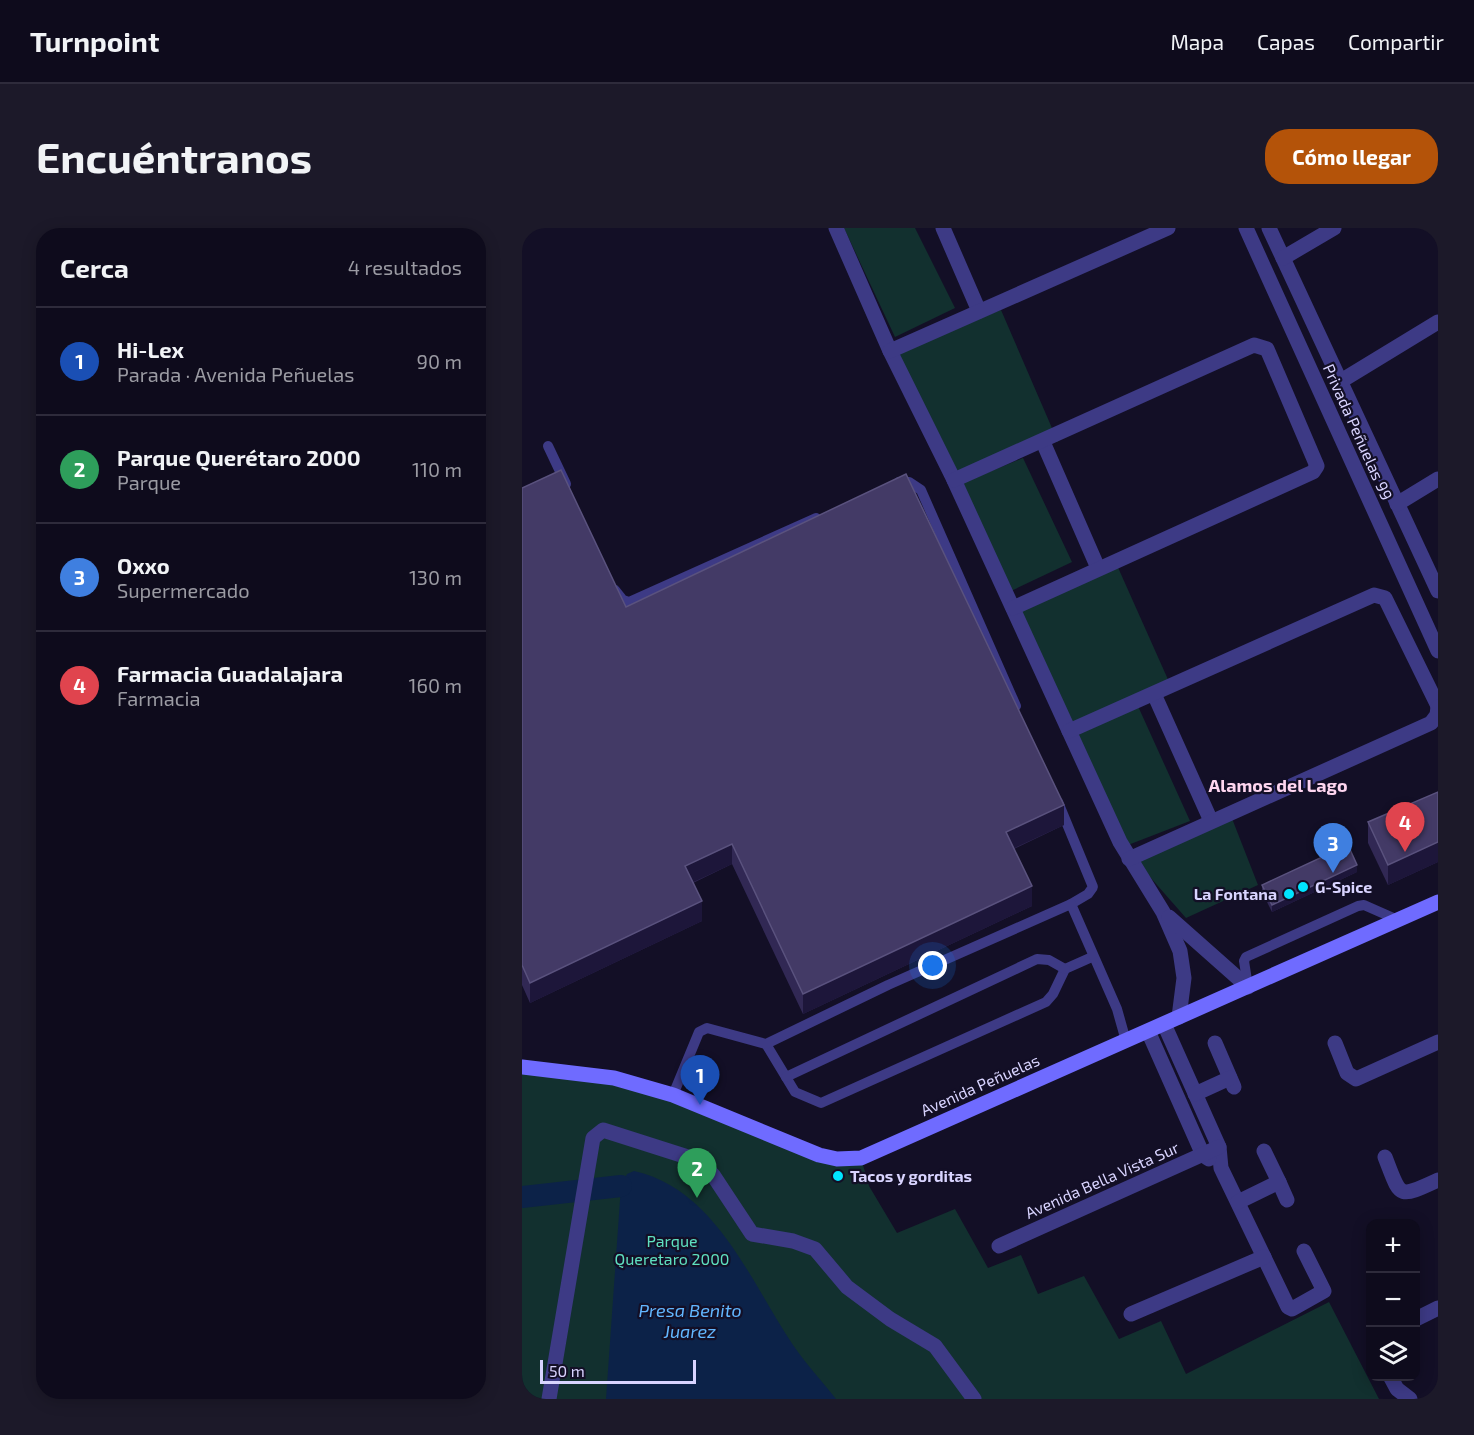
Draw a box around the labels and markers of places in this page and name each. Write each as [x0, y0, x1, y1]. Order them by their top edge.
pin: 4 [1386, 802, 1424, 852]
pin: 3 [1314, 824, 1352, 873]
place label: G-Spice [1315, 877, 1372, 896]
marker: G-Spice [1296, 880, 1310, 894]
place label: La Fontana [1194, 884, 1277, 903]
marker: La Fontana [1282, 887, 1296, 901]
pin: 1 [680, 1056, 720, 1105]
pin: 2 [678, 1148, 717, 1198]
place label: Tacos y gorditas [850, 1166, 972, 1186]
marker: Tacos y gorditas [831, 1169, 845, 1183]

